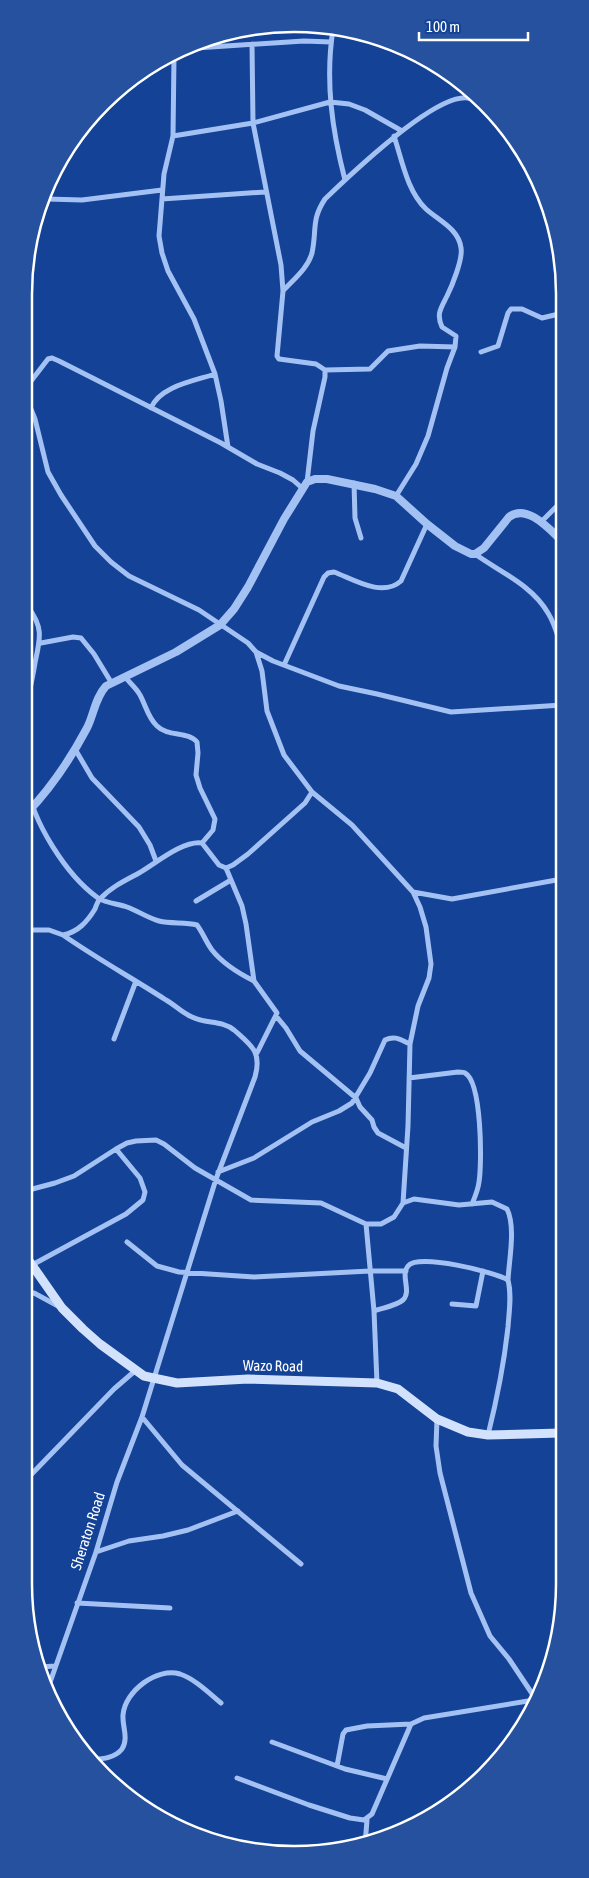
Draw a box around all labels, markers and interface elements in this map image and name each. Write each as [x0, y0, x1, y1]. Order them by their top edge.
scale bar [419, 10, 528, 42]
text: 100 m [426, 18, 460, 35]
street label: Wazo Road [243, 1356, 303, 1375]
street label: Sheraton Road [67, 1490, 108, 1572]

